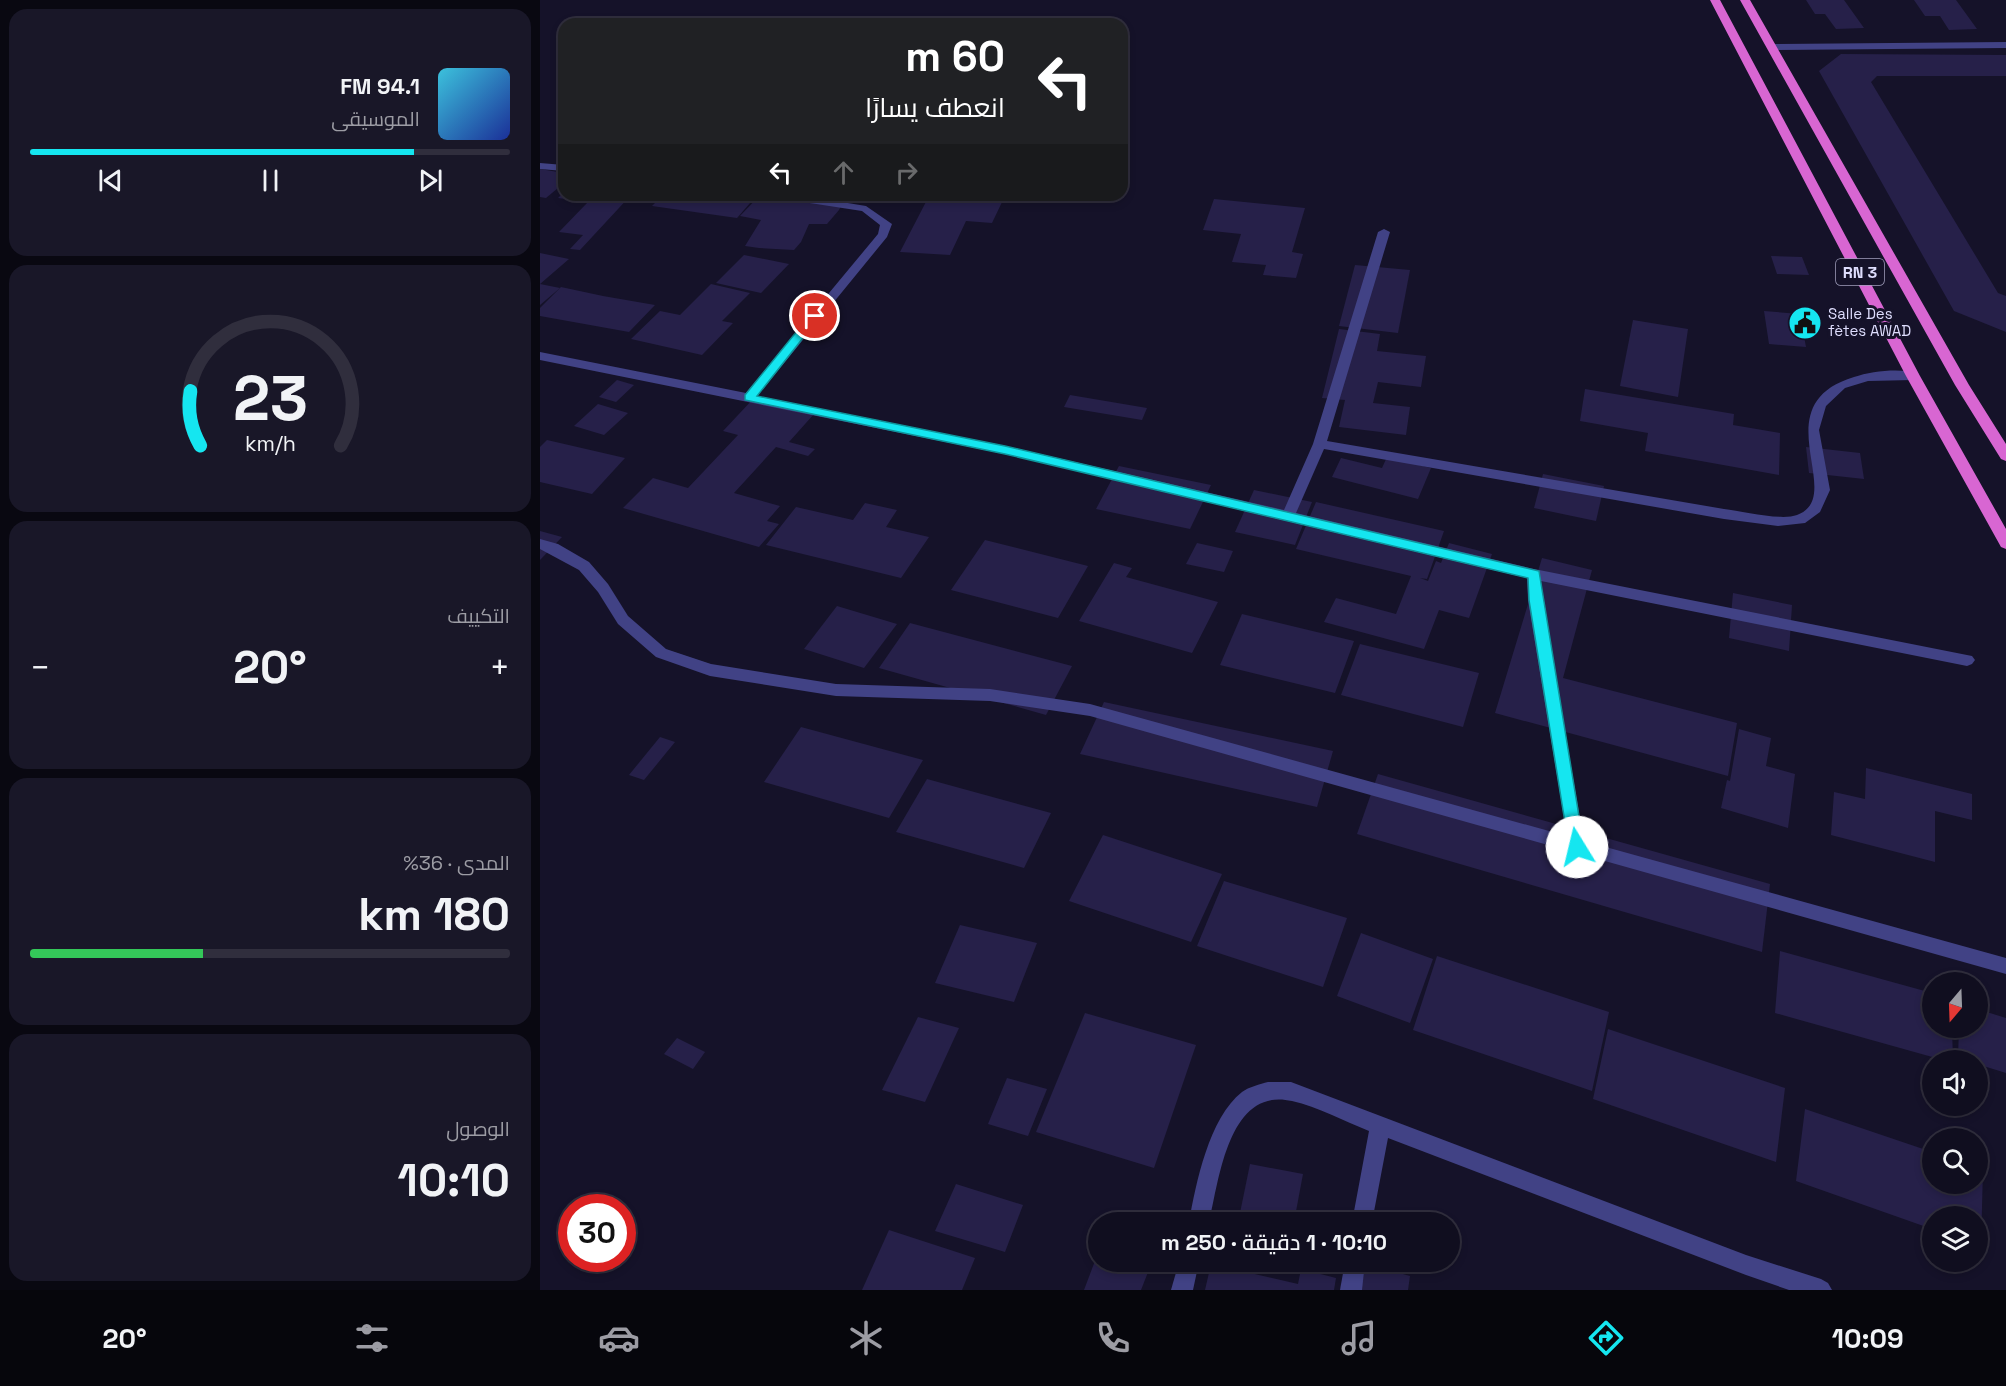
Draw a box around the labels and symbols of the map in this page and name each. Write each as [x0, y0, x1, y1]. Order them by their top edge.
road number: RN 3 [1836, 259, 1884, 285]
pin [789, 290, 840, 341]
place label: Salle Des fètes AWAD [1828, 304, 1911, 340]
public building icon: Salle Des fètes AWAD [1787, 305, 1823, 341]
position arrow [1545, 815, 1609, 879]
north arrow [1922, 972, 1988, 1038]
speed limit sign: 30 [558, 1194, 636, 1272]

